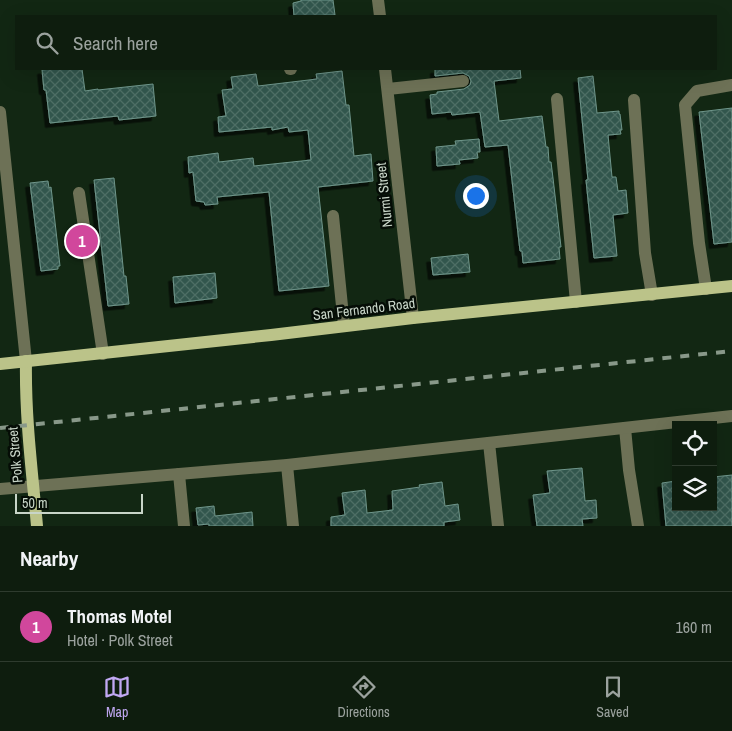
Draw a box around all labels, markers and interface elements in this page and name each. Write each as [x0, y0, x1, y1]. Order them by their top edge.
search box [15, 15, 717, 70]
icon: search [33, 29, 61, 57]
text: Search here [73, 30, 158, 56]
street label: Nurmi Street [372, 162, 396, 228]
your location [463, 183, 489, 209]
pin: 1 [66, 222, 98, 260]
street label: San Fernando Road [312, 294, 416, 324]
map controls [672, 421, 717, 511]
button: locate [672, 421, 717, 466]
street label: Polk Street [4, 426, 26, 484]
button: layers [672, 466, 717, 511]
scale bar [15, 491, 142, 514]
text: 50 m [22, 494, 48, 512]
text: Nearby [20, 544, 78, 573]
text: Thomas Motel [67, 603, 172, 629]
text: 1 [32, 616, 40, 638]
text: 160 m [676, 616, 712, 638]
text: Hotel · Polk Street [67, 629, 173, 651]
tab: Map [103, 673, 131, 721]
tab: Directions [338, 673, 390, 721]
tab: Saved [596, 673, 629, 721]

